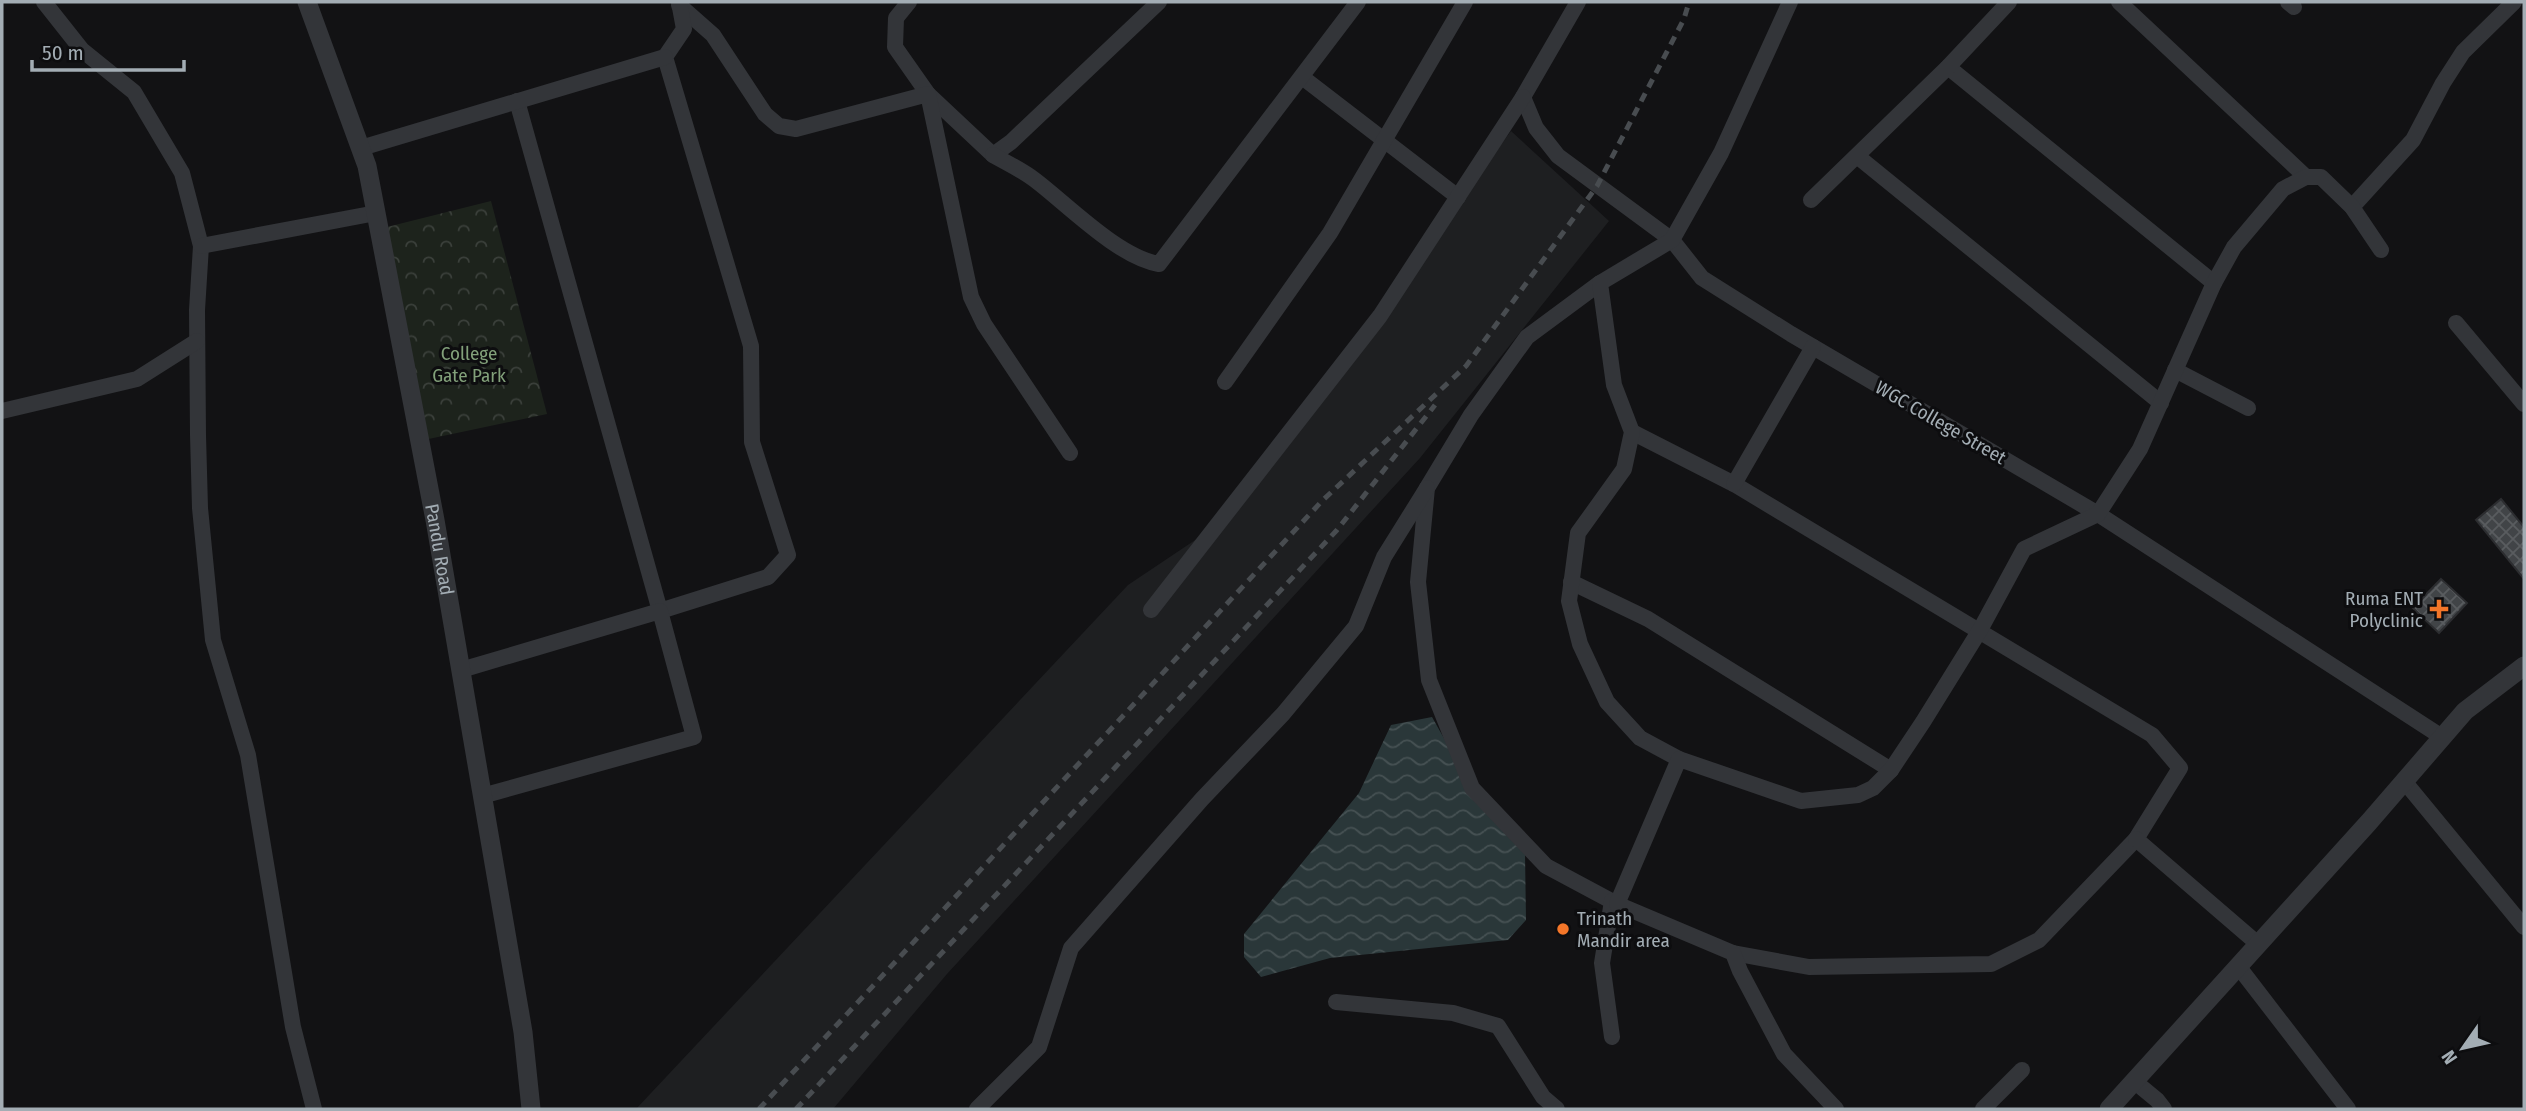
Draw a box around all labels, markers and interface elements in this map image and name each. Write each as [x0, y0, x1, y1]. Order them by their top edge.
scale bar [32, 28, 184, 72]
text: 50 m [42, 40, 84, 66]
park label: College Gate Park [432, 342, 506, 387]
street label: WGC College Street [1871, 376, 2011, 470]
street label: Pandu Road [420, 502, 459, 597]
place label: Ruma ENT Polyclinic [2345, 587, 2423, 632]
marker: Ruma ENT Polyclinic [2429, 599, 2449, 619]
place label: Trinath Mandir area [1577, 907, 1670, 952]
marker: Trinath Mandir area [1555, 921, 1571, 937]
north arrow [2428, 1013, 2498, 1083]
text: N [2437, 1046, 2462, 1068]

